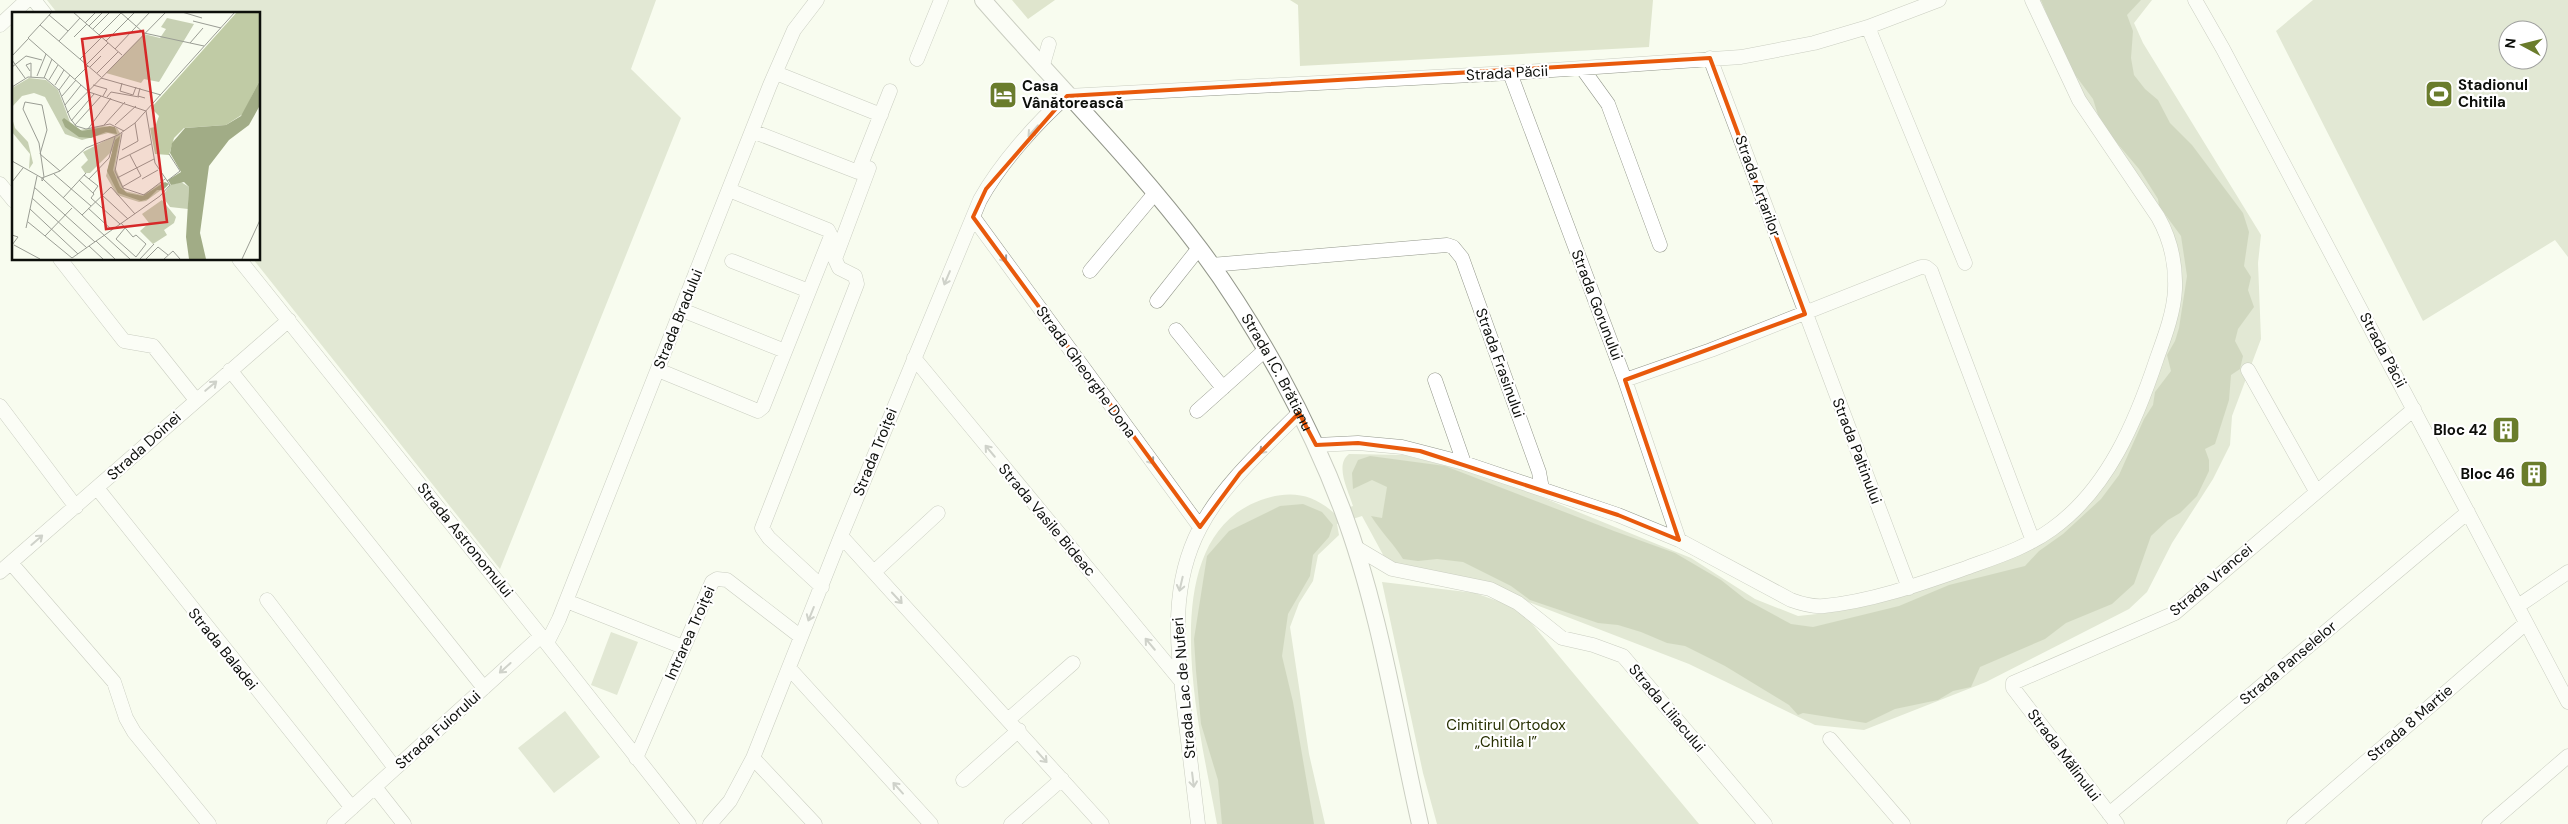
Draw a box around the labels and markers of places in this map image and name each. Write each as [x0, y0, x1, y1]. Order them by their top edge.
place label: Stadionul Chitila [2458, 75, 2528, 112]
place label: Casa Vânătorească [1022, 76, 1124, 113]
sports icon: Stadionul Chitila [2424, 79, 2454, 109]
hotel icon: Casa Vânătorească [988, 80, 1018, 110]
building icon: Bloc 42 [2491, 415, 2521, 445]
place label: Bloc 42 [2433, 420, 2487, 440]
building icon: Bloc 46 [2519, 459, 2549, 489]
place label: Bloc 46 [2460, 464, 2515, 484]

